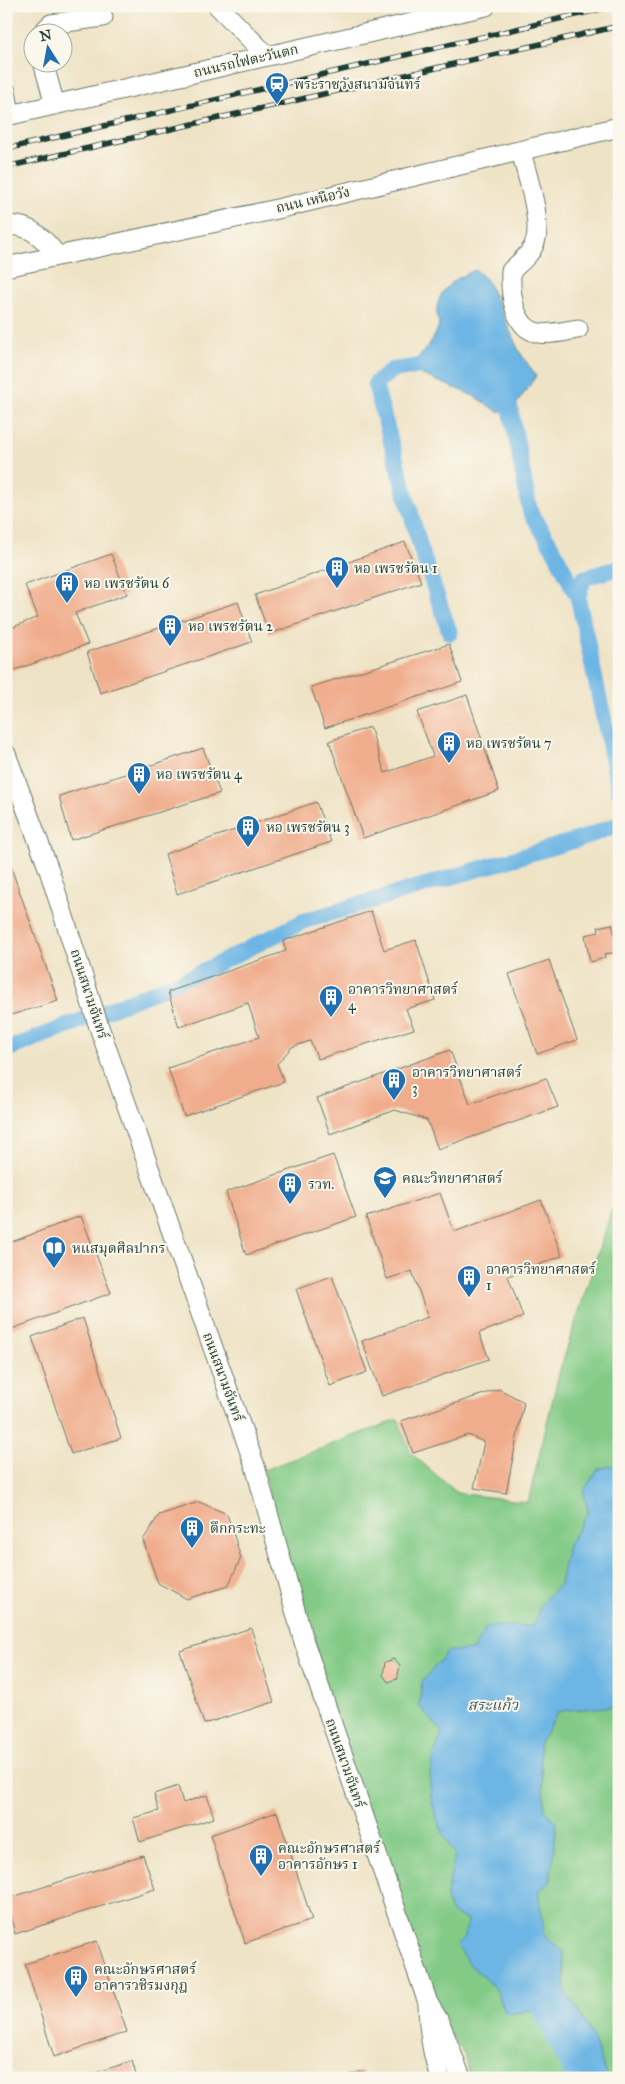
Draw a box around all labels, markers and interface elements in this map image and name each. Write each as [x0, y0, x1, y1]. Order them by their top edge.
north arrow [22, 22, 72, 72]
text: N [38, 26, 53, 45]
street label: ถนนรถไฟตะวันตก [191, 39, 300, 81]
station icon: พระราชวังสนามจันทร์ [264, 71, 290, 105]
place label: พระราชวังสนามจันทร์ [294, 75, 421, 93]
street label: ถนน เหนือวัง [274, 183, 352, 217]
building icon: หอ เพรชรัตน 1 [324, 555, 350, 589]
place label: หอ เพรชรัตน 1 [354, 560, 438, 577]
building icon: หอ เพรชรัตน 6 [54, 570, 80, 604]
place label: หอ เพรชรัตน 6 [84, 575, 170, 592]
building icon: หอ เพรชรัตน 2 [157, 613, 183, 647]
place label: หอ เพรชรัตน 2 [188, 618, 273, 635]
building icon: หอ เพรชรัตน 7 [436, 730, 462, 764]
place label: หอ เพรชรัตน 7 [466, 735, 552, 752]
building icon: หอ เพรชรัตน 4 [126, 761, 152, 795]
place label: หอ เพรชรัตน 4 [156, 766, 243, 783]
building icon: หอ เพรชรัตน 3 [235, 814, 261, 848]
place label: หอ เพรชรัตน 3 [266, 819, 350, 836]
street label: ถนนสนามจันทร์ [66, 947, 113, 1042]
place label: อาคารวิทยาศาสตร์ 4 [348, 980, 459, 1014]
building icon: อาคารวิทยาศาสตร์ 4 [318, 984, 344, 1018]
place label: อาคารวิทยาศาสตร์ 3 [412, 1063, 523, 1097]
building icon: อาคารวิทยาศาสตร์ 3 [381, 1067, 407, 1101]
school or university icon: คณะวิทยาศาสตร์ [372, 1165, 398, 1199]
place label: คณะวิทยาศาสตร์ [402, 1169, 503, 1187]
building icon: รวท. [277, 1171, 303, 1205]
place label: รวท. [308, 1176, 334, 1193]
library icon: หแสมุดศิลปากร [41, 1235, 67, 1269]
place label: หแสมุดศิลปากร [72, 1240, 165, 1257]
place label: อาคารวิทยาศาสตร์ 1 [486, 1260, 597, 1294]
building icon: อาคารวิทยาศาสตร์ 1 [456, 1264, 482, 1298]
street label: ถนนสนามจันทร์ [199, 1330, 248, 1425]
building icon: ตึกกระทะ [179, 1515, 205, 1549]
place label: ตึกกระทะ [210, 1520, 266, 1537]
water label: สระแก้ว [468, 1696, 520, 1714]
street label: ถนนสนามจันทร์ [322, 1716, 369, 1811]
place label: คณะอักษรศาสตร์ อาคารอักษร 1 [278, 1839, 381, 1873]
building icon: คณะอักษรศาสตร์ อาคารอักษร 1 [248, 1843, 274, 1877]
place label: คณะอักษรศาสตร์ อาคารวชิรมงกุฎ [94, 1960, 197, 1994]
building icon: คณะอักษรศาสตร์ อาคารวชิรมงกุฎ [63, 1964, 89, 1998]

